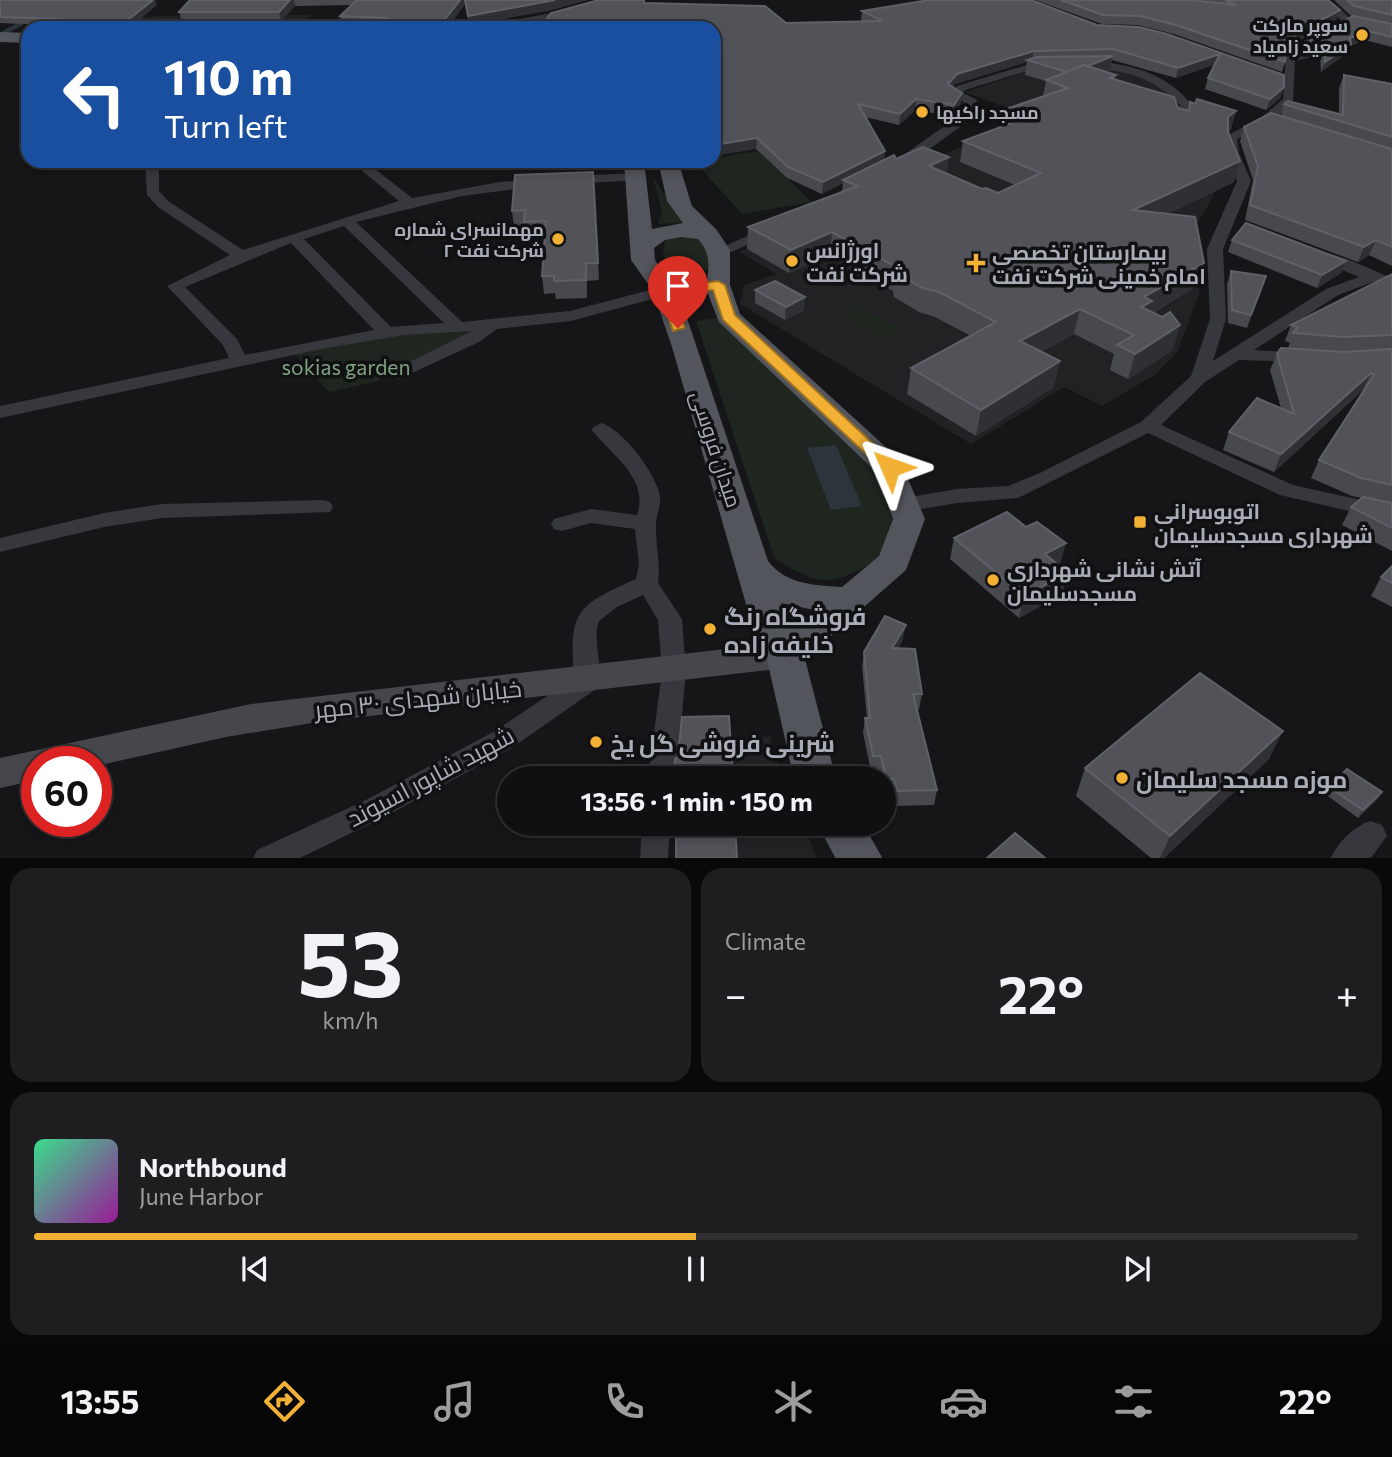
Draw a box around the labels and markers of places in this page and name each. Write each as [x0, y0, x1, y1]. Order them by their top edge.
place label: سوپر مارکت سعید زامیاد [1252, 14, 1348, 58]
marker: سوپر مارکت سعید زامیاد [1354, 27, 1370, 43]
place label: مسجد راکیها [936, 101, 1039, 124]
marker: مسجد راکیها [914, 104, 930, 120]
place label: مهمانسرای شماره ۲ شرکت نفت [394, 218, 544, 262]
marker: مهمانسرای شماره ۲ شرکت نفت [550, 231, 566, 247]
place label: اورژانس شرکت نفت [806, 237, 908, 287]
place label: بیمارستان تخصصی امام خمینی شرکت نفت [992, 239, 1206, 291]
marker: اورژانس شرکت نفت [784, 253, 800, 269]
marker: بیمارستان تخصصی امام خمینی شرکت نفت [966, 253, 986, 273]
pin [648, 256, 708, 328]
place label: اتوبوسرانی شهرداری مسجدسلیمان [1154, 498, 1373, 549]
marker: اتوبوسرانی شهرداری مسجدسلیمان [1132, 514, 1148, 530]
place label: آتش نشانی شهرداری مسجدسلیمان [1007, 556, 1202, 606]
marker: آتش نشانی شهرداری مسجدسلیمان [985, 572, 1001, 588]
place label: فروشگاه رنگ خلیفه زاده [724, 601, 867, 659]
marker: فروشگاه رنگ خلیفه زاده [702, 621, 718, 637]
place label: شرینی فروشی گل یخ [610, 728, 835, 760]
marker: شرینی فروشی گل یخ [588, 734, 604, 750]
place label: موزه مسجد سلیمان [1136, 764, 1347, 794]
marker: موزه مسجد سلیمان [1114, 770, 1130, 786]

